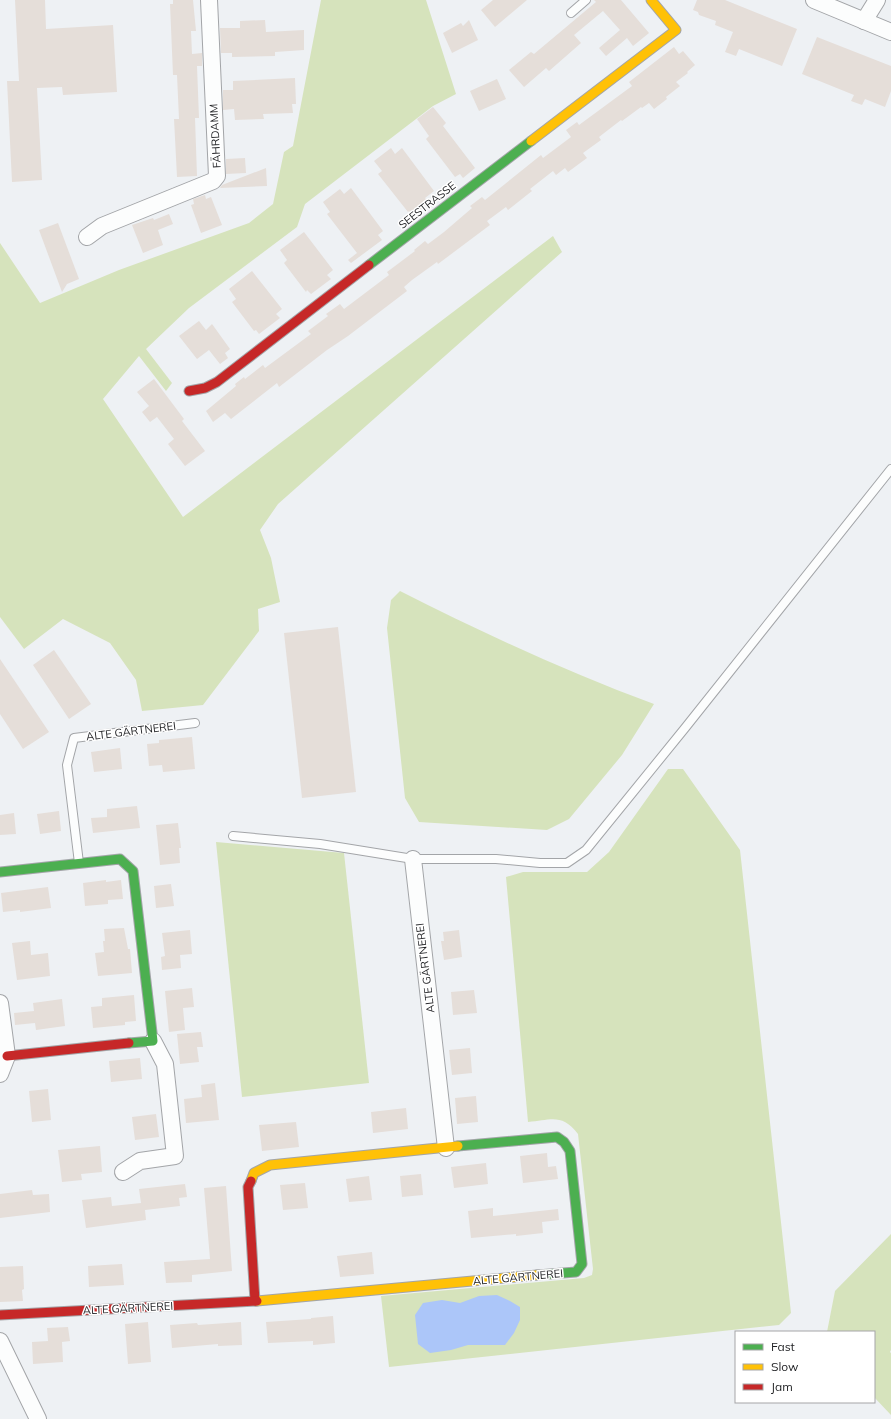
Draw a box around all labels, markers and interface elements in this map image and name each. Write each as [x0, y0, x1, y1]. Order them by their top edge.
street label: FÄHRDAMM [206, 103, 224, 169]
street label: SEESTRASSE [396, 178, 458, 232]
street label: ALTE GÄRTNEREI [85, 719, 177, 743]
street label: ALTE GÄRTNEREI [413, 922, 437, 1014]
street label: ALTE GÄRTNEREI [472, 1266, 564, 1288]
street label: ALTE GÄRTNEREI [82, 1299, 174, 1317]
legend [735, 1331, 875, 1403]
text: Fast [771, 1339, 795, 1354]
text: Slow [771, 1359, 799, 1374]
text: Jam [771, 1379, 793, 1394]

